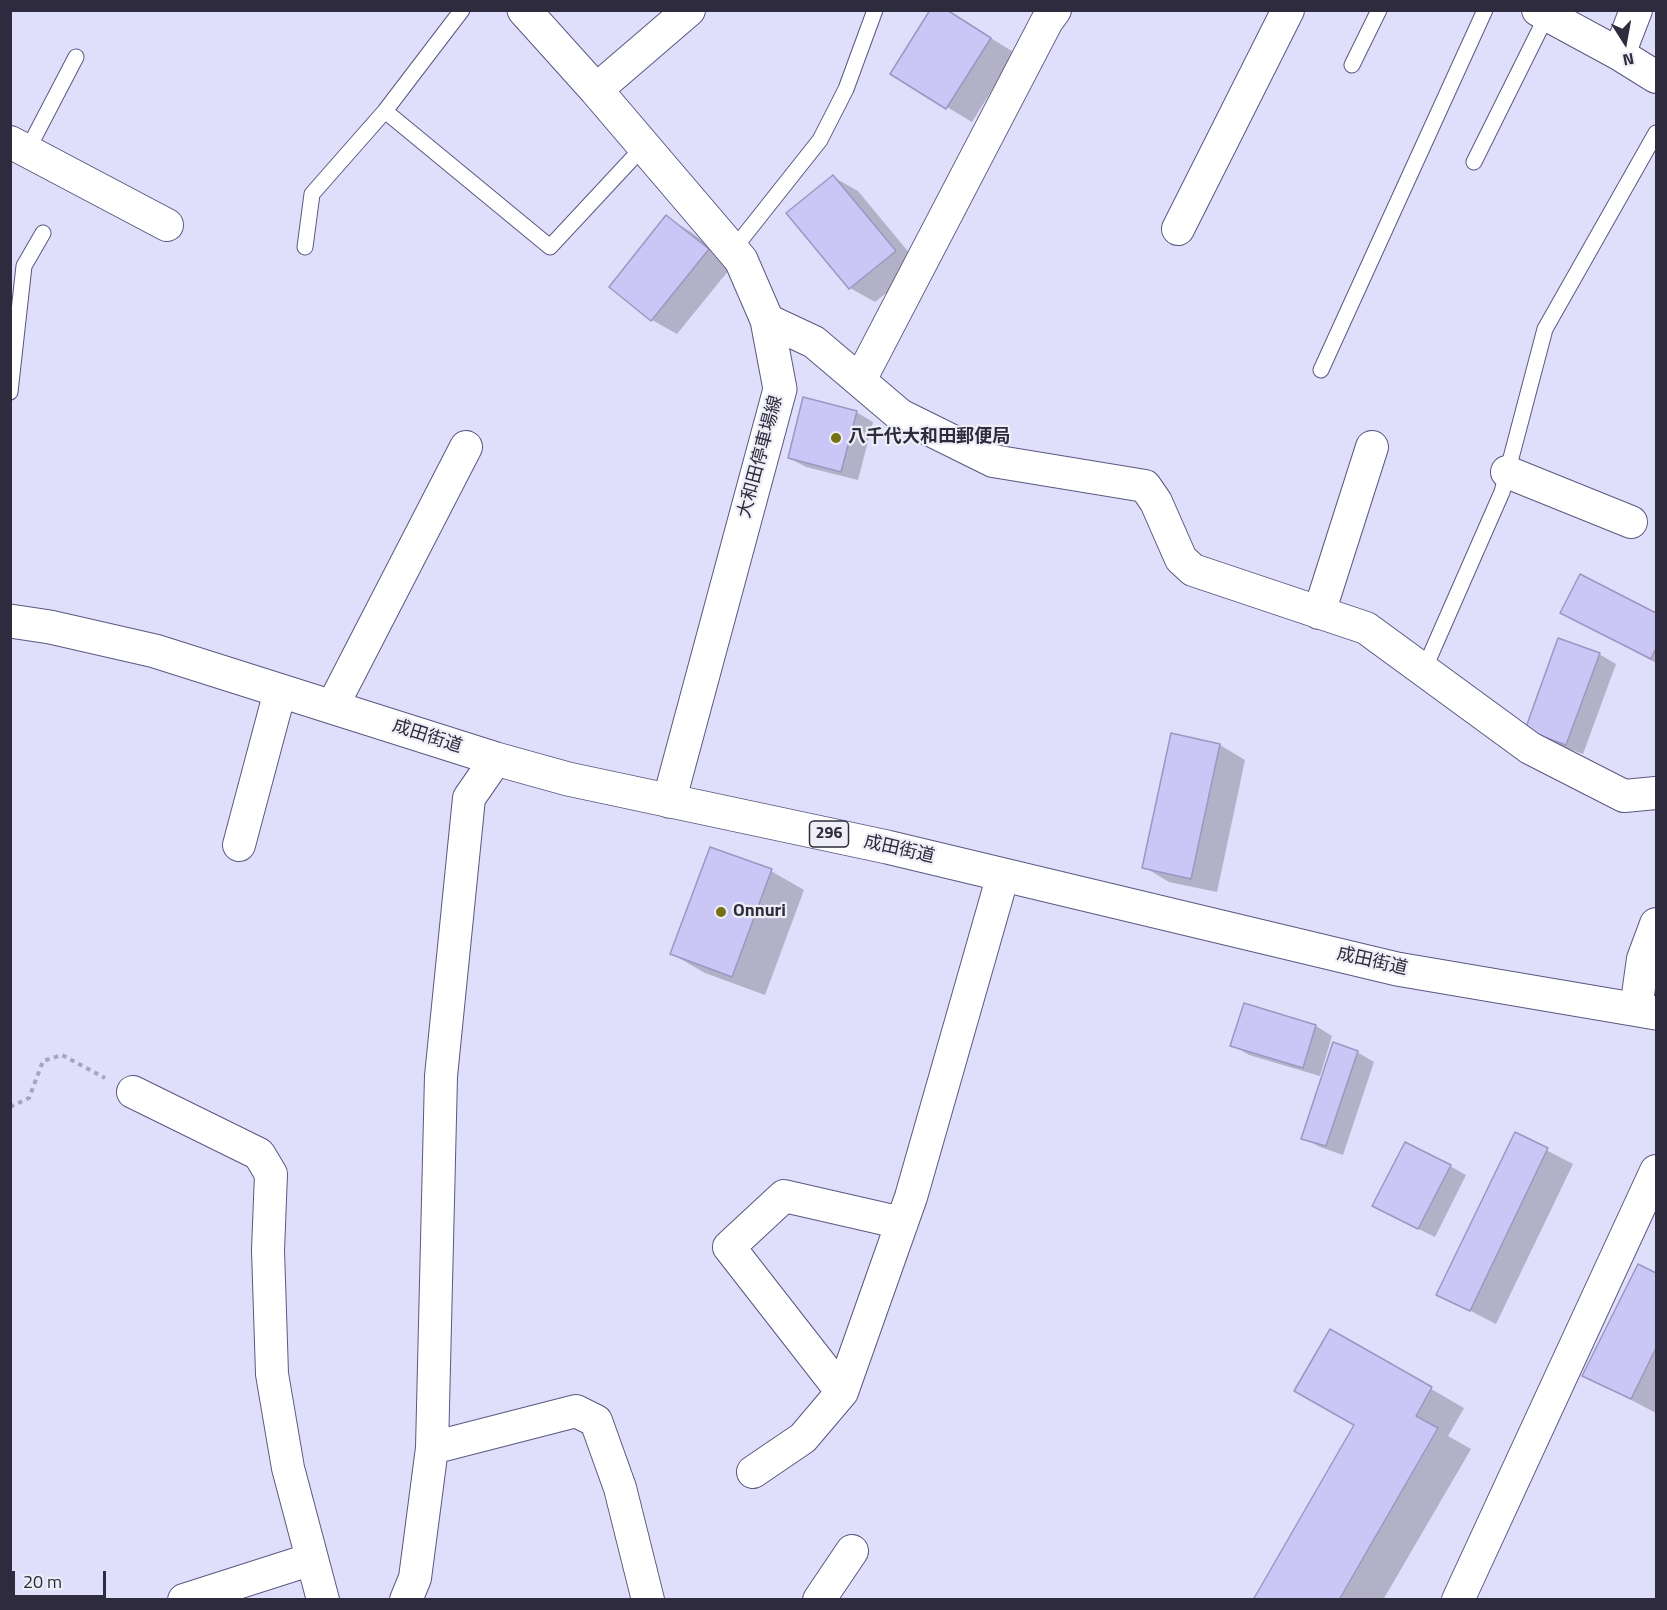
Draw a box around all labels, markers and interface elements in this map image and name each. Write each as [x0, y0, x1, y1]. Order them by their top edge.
north arrow [1595, 12, 1655, 72]
text: N [1621, 47, 1636, 73]
street label: 大和田停車場線 [734, 393, 788, 521]
place label: 八千代大和田郵便局 [848, 427, 1010, 449]
marker: 八千代大和田郵便局 [829, 431, 843, 445]
street label: 成田街道 [389, 716, 465, 758]
road number: 296 [810, 821, 848, 847]
street label: 成田街道 [861, 831, 937, 869]
place label: Onnuri [733, 901, 786, 923]
marker: Onnuri [714, 905, 728, 919]
street label: 成田街道 [1334, 943, 1410, 981]
scale bar [15, 1559, 110, 1597]
text: 20 m [23, 1568, 62, 1595]

